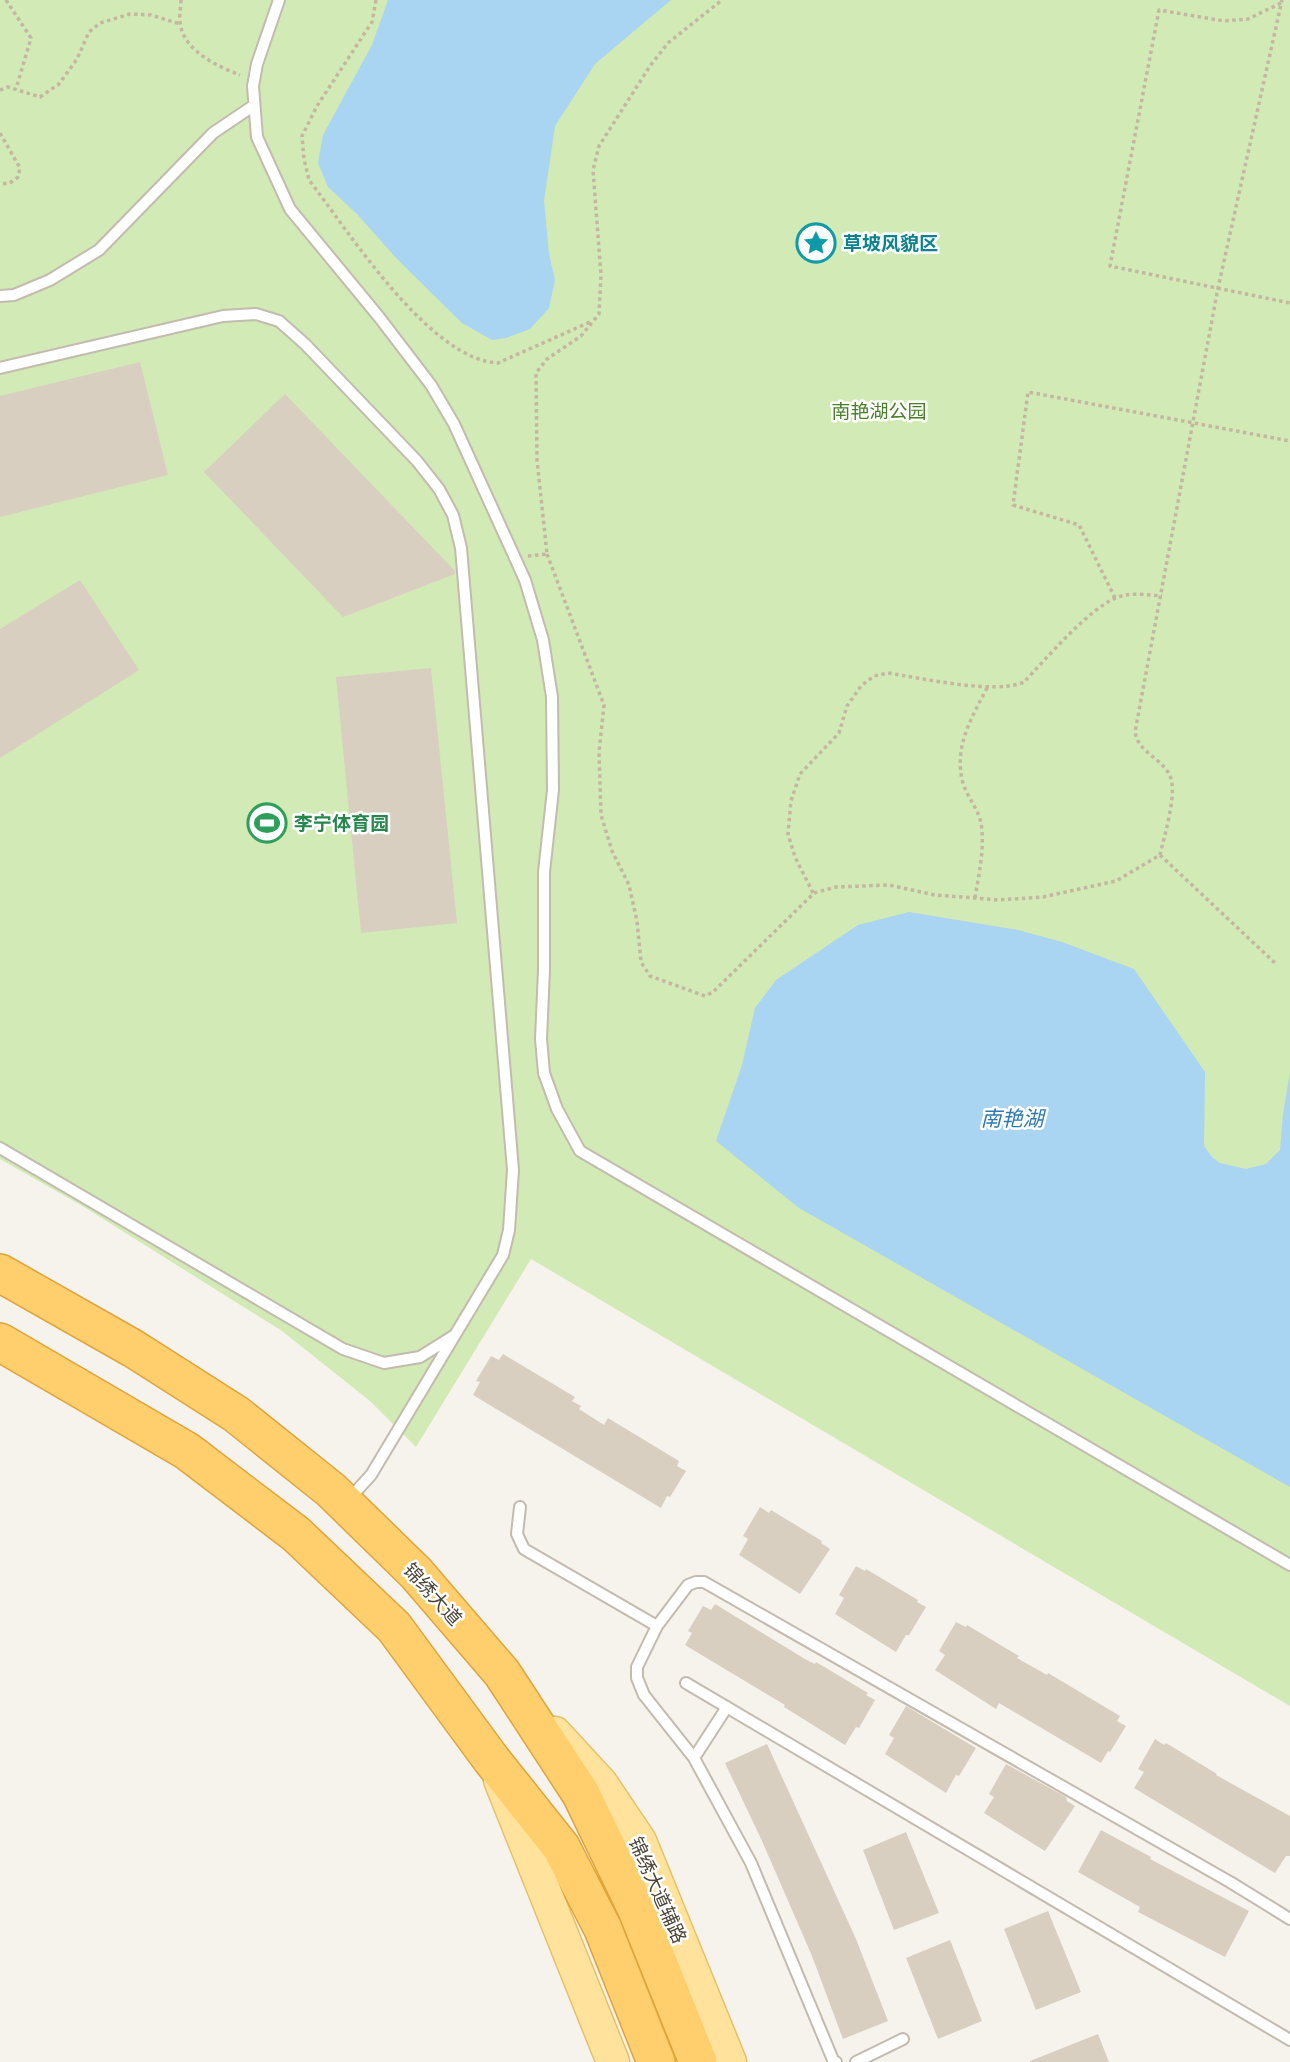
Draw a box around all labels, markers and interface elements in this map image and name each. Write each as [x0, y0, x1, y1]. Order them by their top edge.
place icon: 草坡风貌区 [795, 222, 837, 264]
place label: 草坡风貌区 [843, 232, 938, 255]
park label: 南艳湖公园 [831, 400, 927, 423]
sports icon: 李宁体育园 [246, 802, 288, 844]
place label: 李宁体育园 [294, 812, 389, 835]
water label: 南艳湖 [981, 1106, 1046, 1131]
street label: 锦绣大道 [399, 1558, 467, 1630]
street label: 锦绣大道辅路 [624, 1833, 691, 1947]

